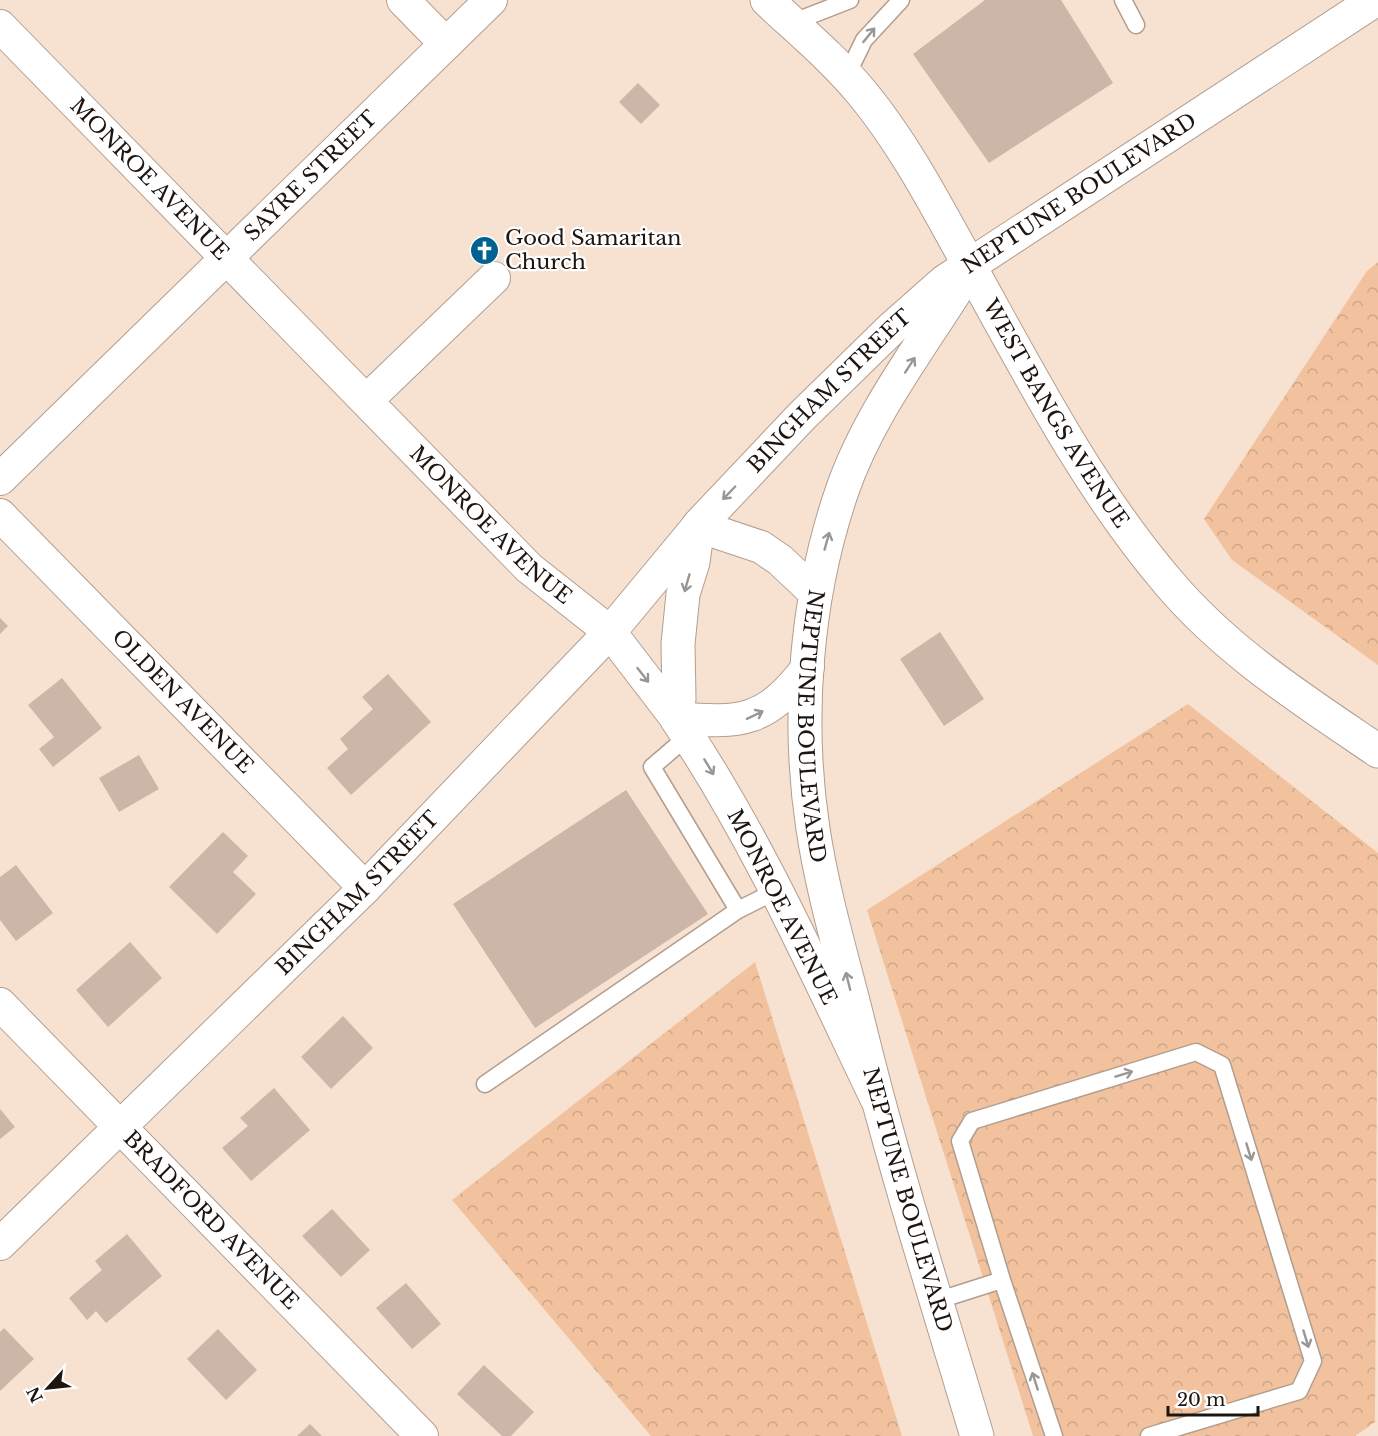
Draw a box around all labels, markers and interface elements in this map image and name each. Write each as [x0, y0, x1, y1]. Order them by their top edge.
one-way arrow [863, 28, 876, 44]
street label: MONROE AVENUE [65, 93, 234, 266]
street label: SAYRE STREET [239, 105, 383, 247]
street label: NEPTUNE BOULEVARD [957, 107, 1201, 279]
place label: Good Samaritan Church [505, 225, 682, 275]
church icon: Good Samaritan Church [468, 234, 500, 266]
street label: WEST BANGS AVENUE [977, 294, 1134, 533]
street label: BINGHAM STREET [742, 304, 917, 478]
one-way arrow [904, 357, 916, 374]
street label: MONROE AVENUE [404, 441, 577, 610]
one-way arrow [722, 486, 736, 501]
one-way arrow [822, 532, 834, 551]
one-way arrow [680, 573, 692, 592]
street label: NEPTUNE BOULEVARD [792, 588, 832, 865]
street label: OLDEN AVENUE [106, 624, 259, 779]
one-way arrow [637, 667, 650, 683]
one-way arrow [745, 708, 763, 720]
one-way arrow [703, 758, 715, 775]
street label: MONROE AVENUE [721, 805, 843, 1009]
street label: BINGHAM STREET [271, 806, 445, 980]
one-way arrow [842, 972, 854, 991]
street label: NEPTUNE BOULEVARD [857, 1065, 958, 1335]
one-way arrow [1114, 1068, 1133, 1079]
street label: BRADFORD AVENUE [118, 1125, 304, 1315]
one-way arrow [1244, 1142, 1255, 1161]
one-way arrow [1301, 1329, 1312, 1348]
north arrow [18, 1358, 78, 1418]
one-way arrow [1029, 1372, 1040, 1390]
scale bar [1168, 1379, 1258, 1417]
text: N [22, 1384, 47, 1406]
text: 20 m [1177, 1389, 1225, 1411]

